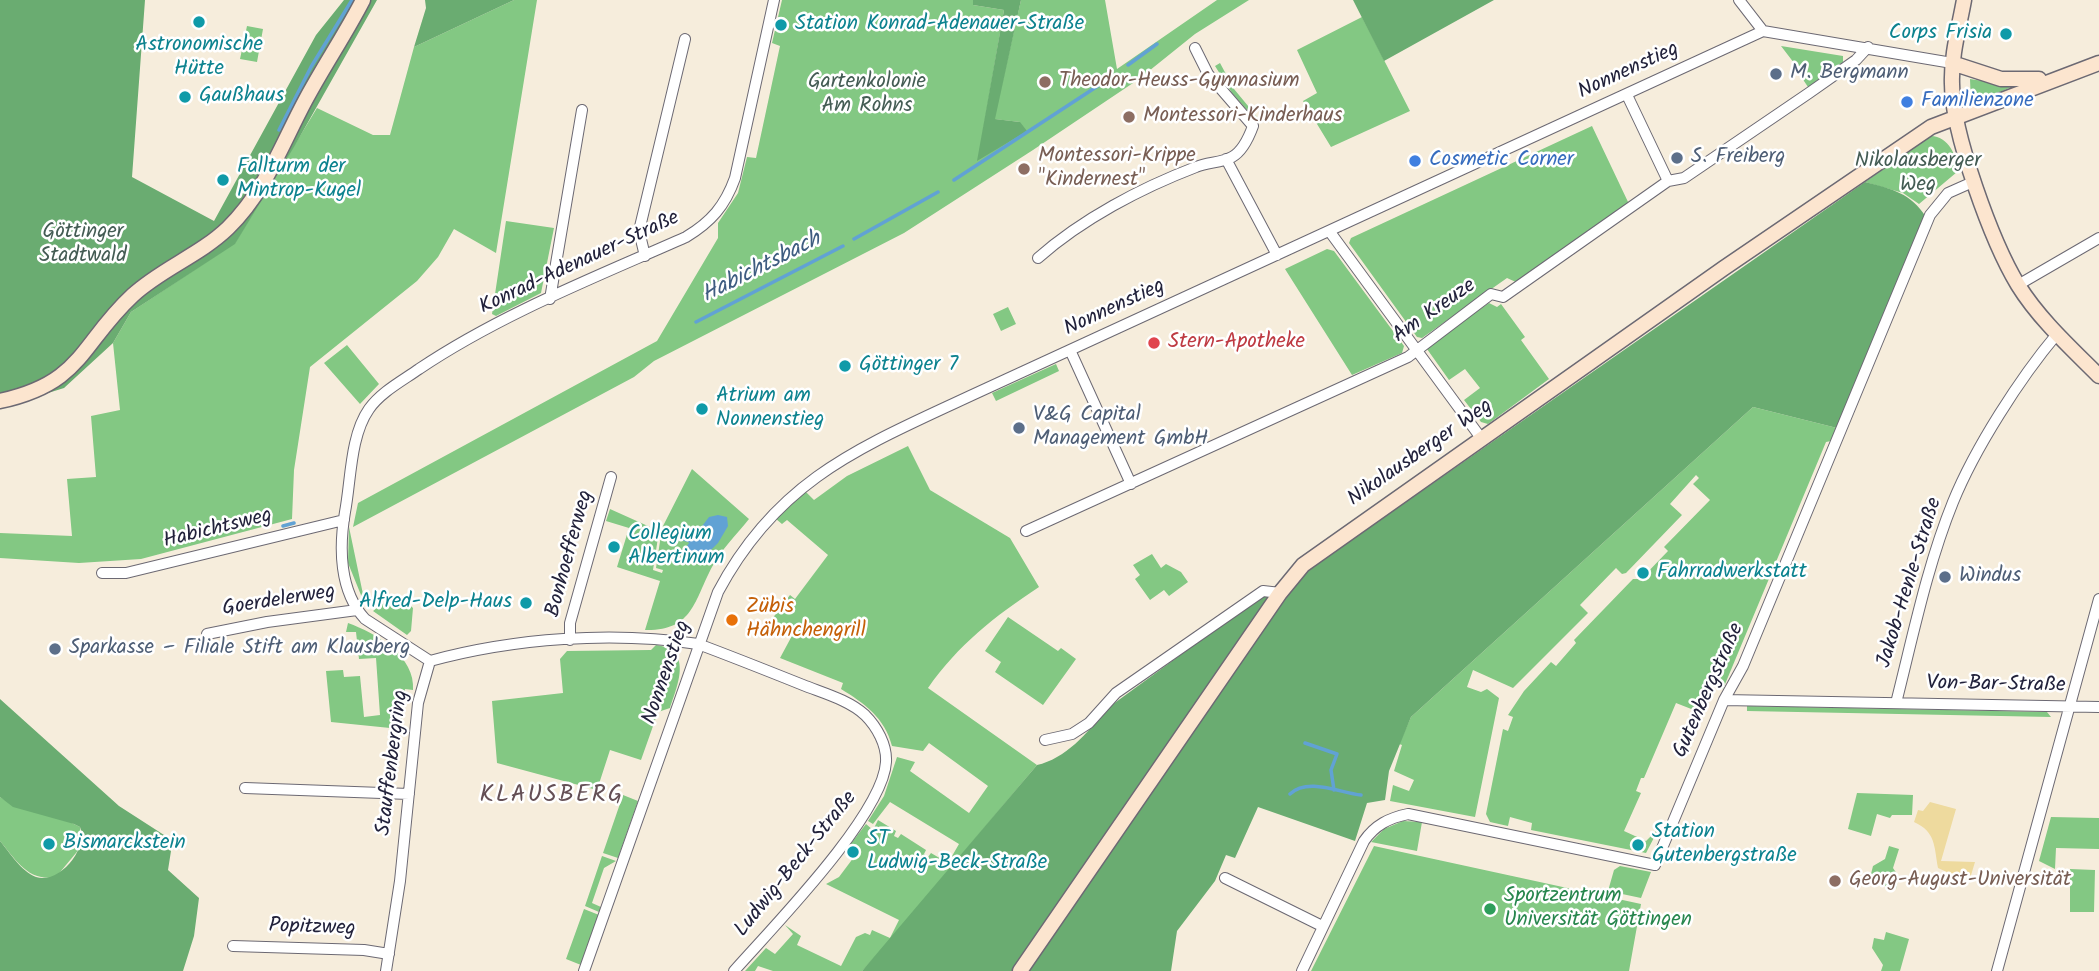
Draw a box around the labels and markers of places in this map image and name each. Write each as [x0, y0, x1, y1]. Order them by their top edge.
place label: Station Konrad-Adenauer-Straße [795, 12, 1084, 38]
marker: Astronomische Hütte [191, 14, 207, 30]
marker: Station Konrad-Adenauer-Straße [773, 17, 789, 33]
place label: Corps Frisia [1889, 21, 1992, 47]
marker: Corps Frisia [1998, 26, 2014, 42]
place label: Astronomische Hütte [135, 33, 263, 83]
place label: M. Bergmann [1790, 61, 1909, 87]
marker: M. Bergmann [1768, 66, 1784, 82]
place label: Theodor-Heuss-Gymnasium [1059, 69, 1299, 95]
marker: Theodor-Heuss-Gymnasium [1037, 74, 1053, 90]
place label: Gaußhaus [199, 84, 284, 110]
marker: Gaußhaus [177, 89, 193, 105]
place label: Familienzone [1921, 89, 2034, 115]
marker: Familienzone [1899, 94, 1915, 110]
place label: Montessori-Kinderhaus [1143, 104, 1342, 130]
marker: Montessori-Kinderhaus [1121, 109, 1137, 125]
place label: Montessori-Krippe "Kindernest" [1038, 144, 1196, 194]
place label: S. Freiberg [1691, 145, 1785, 171]
place label: Cosmetic Corner [1429, 148, 1574, 174]
marker: S. Freiberg [1669, 150, 1685, 166]
marker: Cosmetic Corner [1407, 153, 1423, 169]
place label: Fallturm der Mintrop-Kugel [237, 155, 361, 205]
marker: Montessori-Krippe "Kindernest" [1016, 161, 1032, 177]
marker: Fallturm der Mintrop-Kugel [215, 172, 231, 188]
place label: Stern-Apotheke [1168, 330, 1305, 356]
marker: Stern-Apotheke [1146, 335, 1162, 351]
place label: Göttinger 7 [859, 353, 958, 379]
marker: Göttinger 7 [837, 358, 853, 374]
place label: Atrium am Nonnenstieg [716, 384, 824, 434]
marker: Atrium am Nonnenstieg [694, 401, 710, 417]
place label: V&G Capital Management GmbH [1033, 403, 1208, 453]
marker: V&G Capital Management GmbH [1011, 420, 1027, 436]
place label: Collegium Albertinum [628, 522, 724, 572]
marker: Collegium Albertinum [606, 539, 622, 555]
place label: Fahrradwerkstatt [1657, 560, 1807, 586]
place label: Windus [1959, 564, 2021, 590]
marker: Fahrradwerkstatt [1635, 565, 1651, 581]
marker: Windus [1937, 569, 1953, 585]
place label: Alfred-Delp-Haus [359, 590, 512, 616]
marker: Alfred-Delp-Haus [518, 595, 534, 611]
place label: Zübis Hähnchengrill [746, 595, 866, 645]
marker: Zübis Hähnchengrill [724, 612, 740, 628]
place label: Sparkasse – Filiale Stift am Klausberg [69, 636, 410, 662]
marker: Sparkasse – Filiale Stift am Klausberg [47, 641, 63, 657]
place label: Station Gutenbergstraße [1652, 820, 1797, 870]
place label: ST Ludwig-Beck-Straße [867, 827, 1047, 877]
place label: Bismarckstein [63, 831, 186, 857]
marker: Bismarckstein [41, 836, 57, 852]
marker: Station Gutenbergstraße [1630, 837, 1646, 853]
marker: ST Ludwig-Beck-Straße [845, 844, 861, 860]
place label: Georg-August-Universität [1849, 868, 2071, 894]
marker: Georg-August-Universität [1827, 873, 1843, 889]
place label: Sportzentrum Universität Göttingen [1504, 884, 1692, 934]
marker: Sportzentrum Universität Göttingen [1482, 901, 1498, 917]

